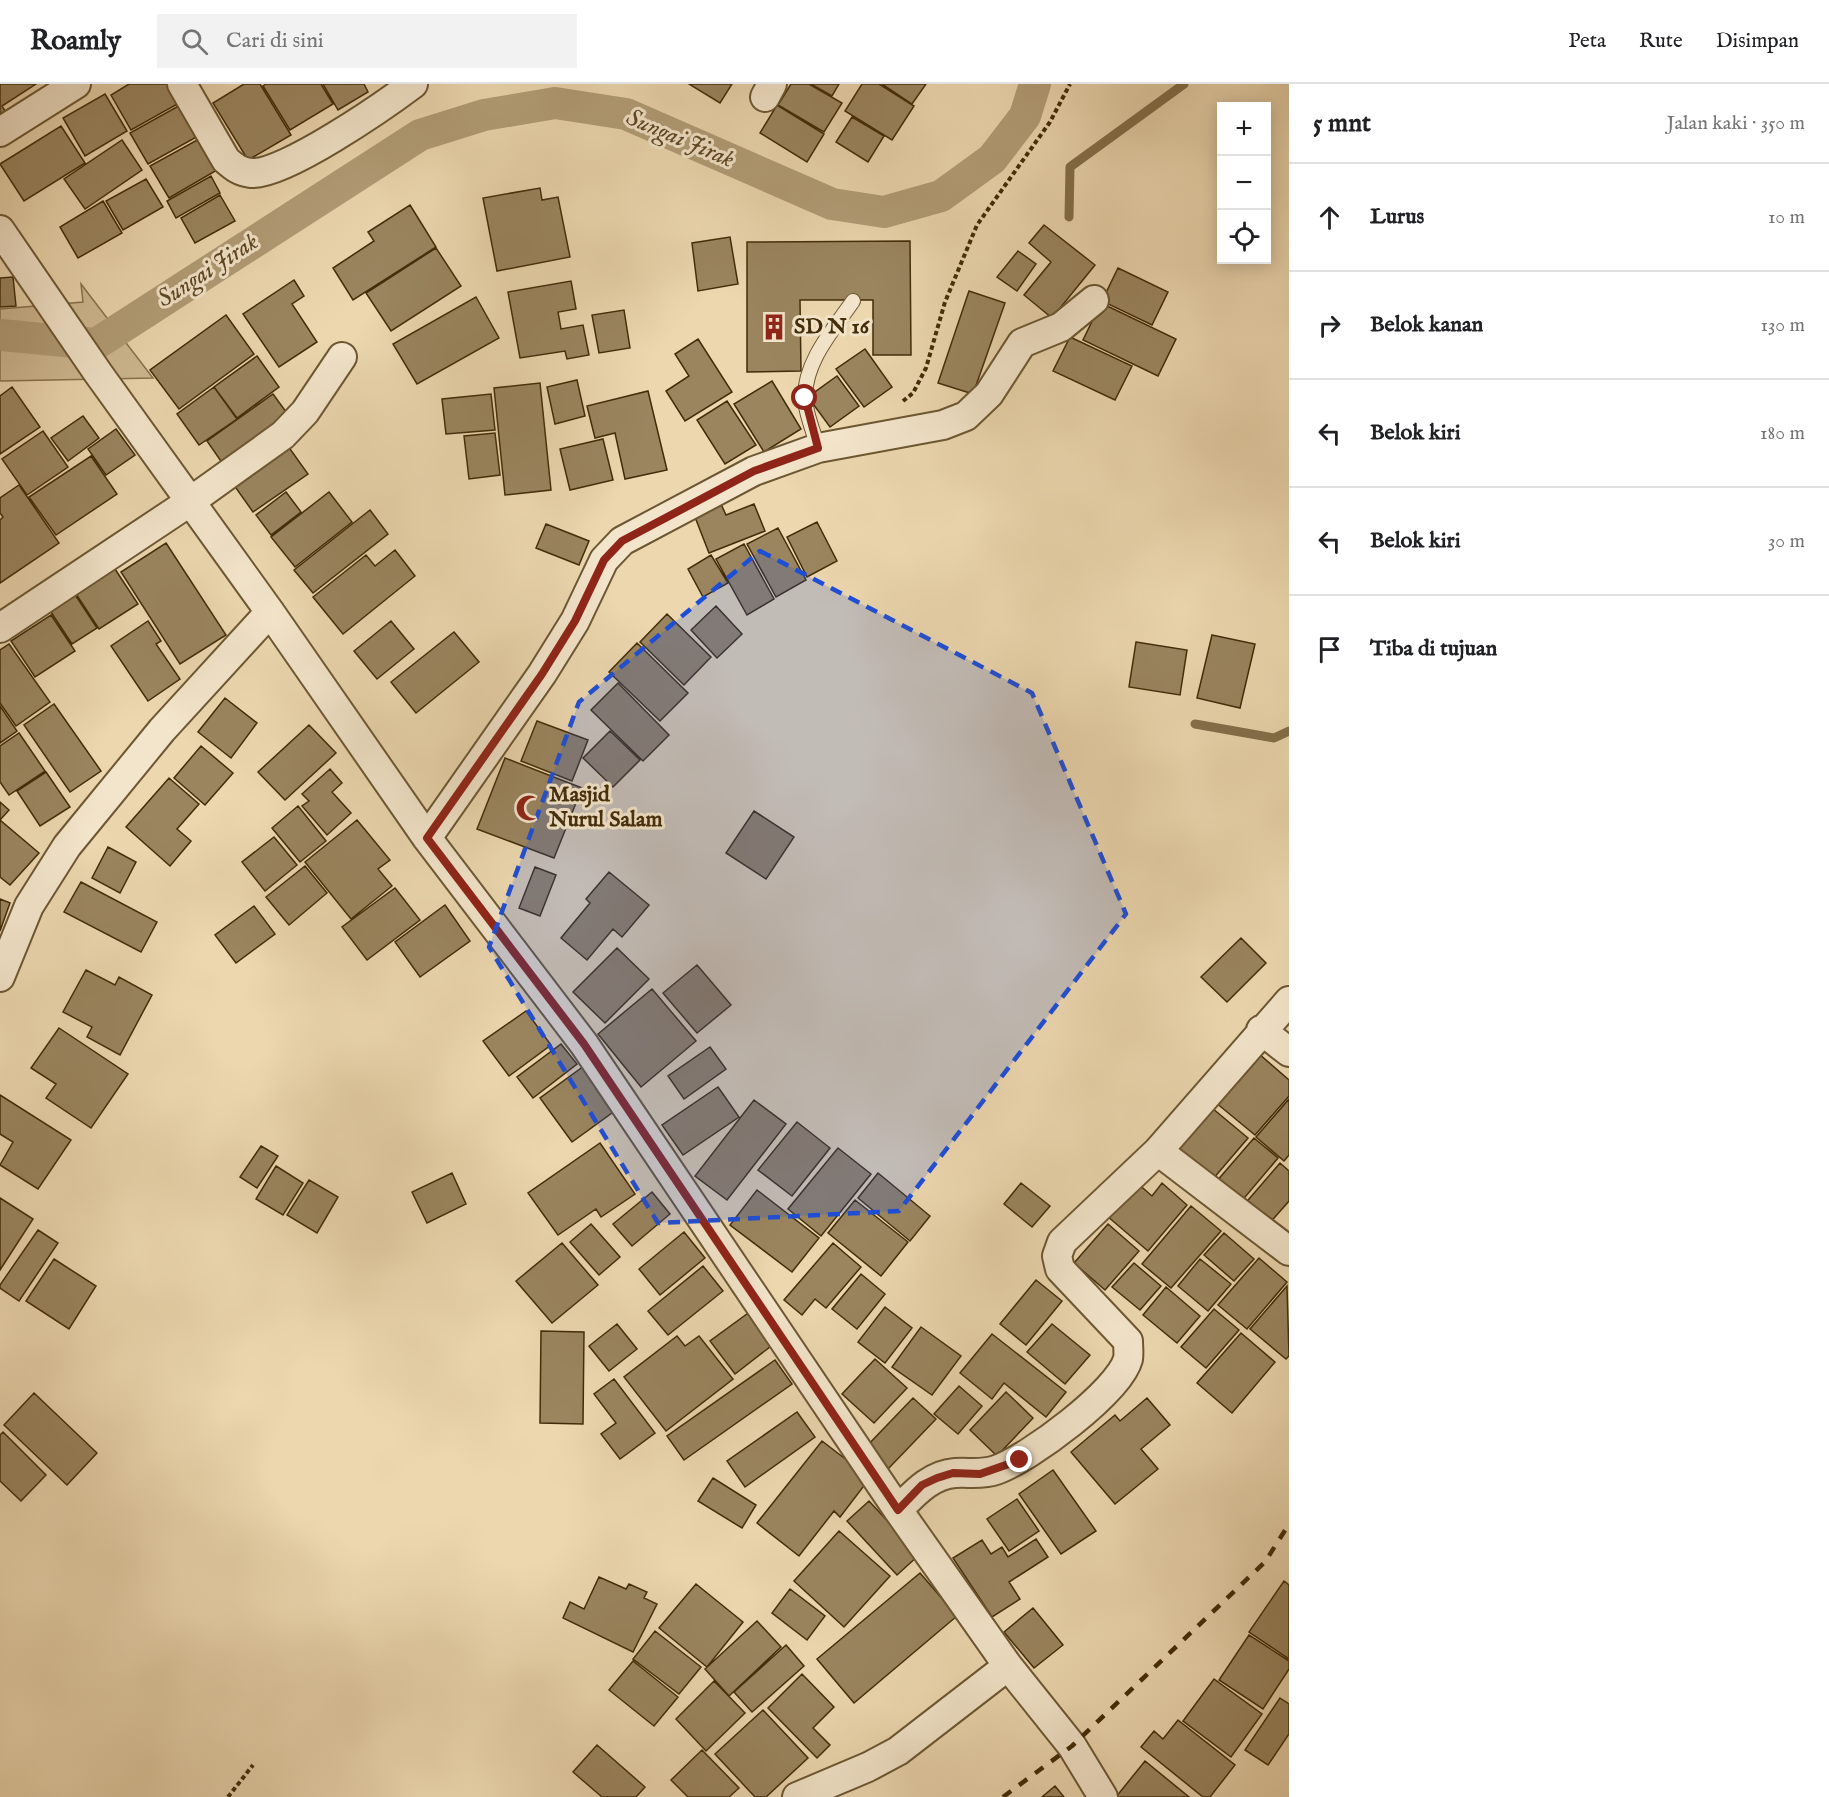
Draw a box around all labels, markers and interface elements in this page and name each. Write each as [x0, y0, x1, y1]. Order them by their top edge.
search box [157, 14, 577, 68]
text: Roamly [30, 24, 121, 59]
icon: search [178, 25, 211, 58]
text: Cari di sini [226, 27, 324, 55]
text: Peta [1568, 28, 1606, 55]
text: Rute [1639, 28, 1683, 55]
text: Disimpan [1716, 28, 1799, 55]
water label: Sungai Jirak [621, 102, 739, 176]
map controls [1217, 102, 1271, 264]
button: + [1217, 102, 1271, 156]
text: 5 mnt [1313, 107, 1371, 140]
text: Jalan kaki · 350 m [1667, 111, 1805, 136]
button: − [1217, 156, 1271, 210]
icon: ahead [1313, 201, 1346, 234]
text: Lurus [1370, 203, 1424, 231]
text: 10 m [1768, 205, 1805, 230]
button: locate [1217, 210, 1271, 264]
water label: Sungai Jirak [152, 227, 265, 315]
icon: right [1313, 309, 1346, 342]
text: Belok kanan [1370, 311, 1483, 339]
building icon: SD N 16 [759, 312, 789, 342]
place label: SD N 16 [794, 313, 871, 341]
text: 130 m [1760, 313, 1805, 338]
route start [791, 384, 817, 410]
icon: left [1313, 417, 1346, 450]
text: Belok kiri [1370, 419, 1461, 447]
text: 180 m [1760, 421, 1805, 446]
icon: left [1313, 525, 1346, 558]
text: Belok kiri [1370, 527, 1461, 555]
text: 30 m [1768, 529, 1805, 554]
icon: arrive [1313, 633, 1346, 666]
text: Tiba di tujuan [1370, 635, 1497, 663]
place label: Masjid Nurul Salam [548, 781, 662, 834]
mosque icon: Masjid Nurul Salam [514, 793, 544, 823]
route end [1006, 1446, 1032, 1472]

